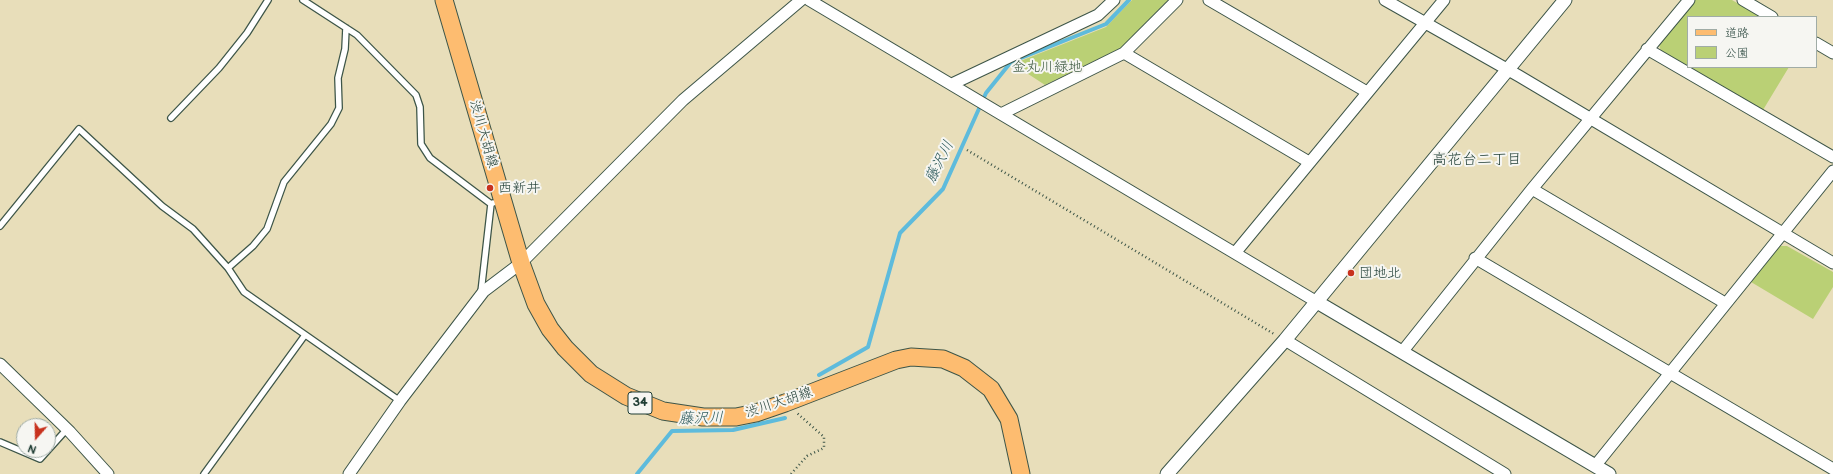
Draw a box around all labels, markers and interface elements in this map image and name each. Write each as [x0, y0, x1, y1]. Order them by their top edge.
legend [1687, 16, 1817, 68]
text: 道路 [1725, 26, 1749, 41]
text: 公園 [1725, 46, 1749, 61]
park label: 金丸川緑地 [1012, 59, 1082, 75]
street label: 渋川大胡線 [465, 98, 501, 170]
water label: 藤沢川 [922, 138, 958, 186]
district label: 高花台二丁目 [1432, 151, 1522, 169]
place label: 西新井 [498, 180, 540, 196]
marker: 西新井 [485, 183, 495, 193]
place label: 団地北 [1359, 265, 1401, 281]
marker: 団地北 [1346, 268, 1356, 278]
street label: 渋川大胡線 [743, 384, 815, 422]
road number: 34 [628, 392, 652, 414]
water label: 藤沢川 [678, 410, 724, 428]
north arrow [16, 418, 56, 458]
text: N [26, 441, 38, 456]

